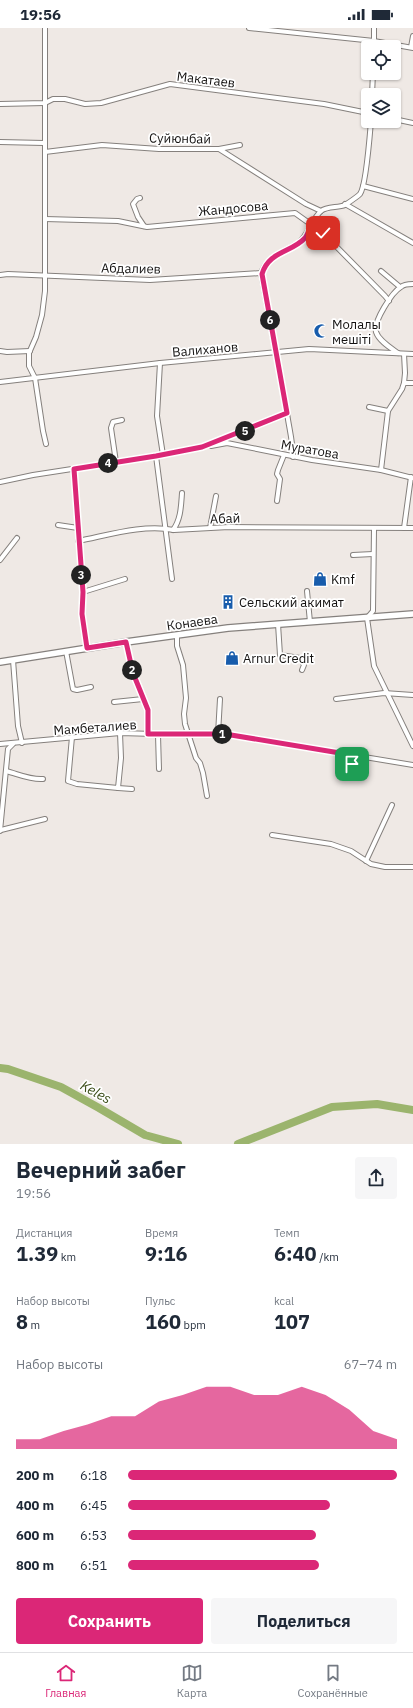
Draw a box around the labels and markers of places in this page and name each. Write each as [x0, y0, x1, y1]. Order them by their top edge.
pin [306, 216, 340, 250]
pin: 6 [260, 310, 280, 330]
place label: Молалы мешіті [332, 316, 381, 348]
mosque icon: Молалы мешіті [313, 323, 329, 339]
pin: 5 [235, 421, 255, 441]
pin: 4 [98, 453, 118, 473]
pin: 3 [71, 565, 91, 585]
shop icon: Kmf [312, 571, 328, 587]
place label: Kmf [331, 571, 355, 588]
building icon: Сельский акимат [220, 594, 236, 610]
place label: Сельский акимат [239, 594, 344, 611]
shop icon: Arnur Credit [224, 650, 240, 666]
place label: Arnur Credit [243, 650, 314, 667]
pin: 2 [122, 660, 142, 680]
pin: 1 [212, 724, 232, 744]
pin [335, 747, 369, 781]

